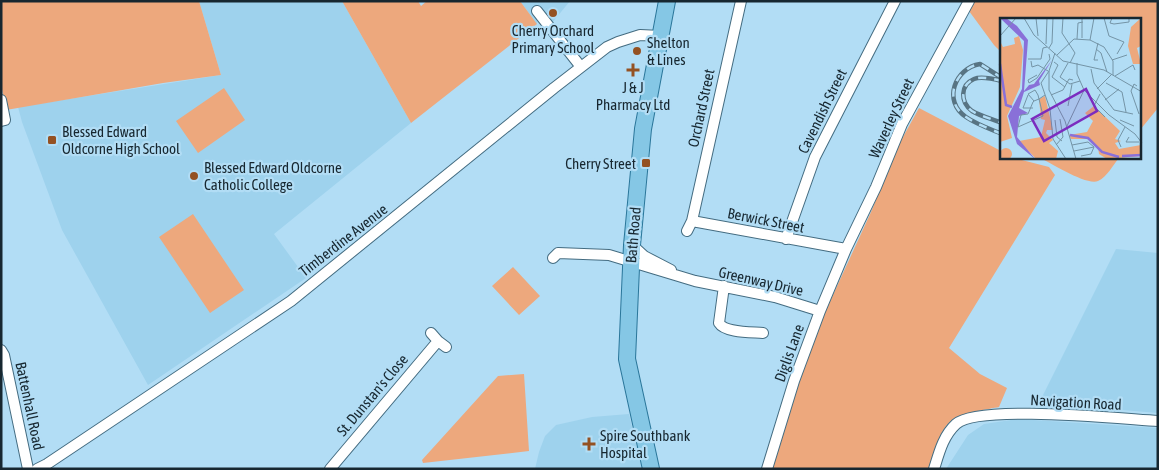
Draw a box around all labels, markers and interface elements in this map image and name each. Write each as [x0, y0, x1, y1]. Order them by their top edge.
marker: Cherry Orchard Primary School [547, 7, 559, 19]
inset map [1000, 18, 1142, 159]
place label: Cherry Orchard Primary School [512, 22, 594, 56]
place label: Shelton & Lines [647, 34, 690, 68]
marker: Shelton & Lines [631, 45, 643, 57]
marker: J & J Pharmacy Ltd [627, 64, 639, 76]
street label: Cavendish Street [794, 66, 850, 156]
street label: Orchard Street [684, 67, 718, 149]
street label: Waverley Street [865, 75, 917, 161]
place label: J & J Pharmacy Ltd [596, 79, 670, 113]
place label: Blessed Edward Oldcorne High School [62, 123, 180, 157]
marker: Blessed Edward Oldcorne High School [46, 134, 58, 146]
place label: Cherry Street [565, 155, 636, 172]
marker: Cherry Street [640, 157, 652, 169]
place label: Blessed Edward Oldcorne Catholic College [204, 159, 342, 193]
marker: Blessed Edward Oldcorne Catholic College [188, 170, 200, 182]
street label: Timberdine Avenue [296, 200, 391, 280]
street label: Berwick Street [726, 204, 806, 236]
street label: Bath Road [622, 206, 644, 264]
street label: Greenway Drive [717, 263, 805, 299]
street label: Diglis Lane [771, 322, 807, 384]
street label: St. Dunstan's Close [333, 351, 411, 439]
street label: Battenhall Road [12, 360, 48, 452]
street label: Navigation Road [1030, 391, 1122, 413]
place label: Spire Southbank Hospital [600, 427, 691, 461]
marker: Spire Southbank Hospital [582, 437, 596, 451]

